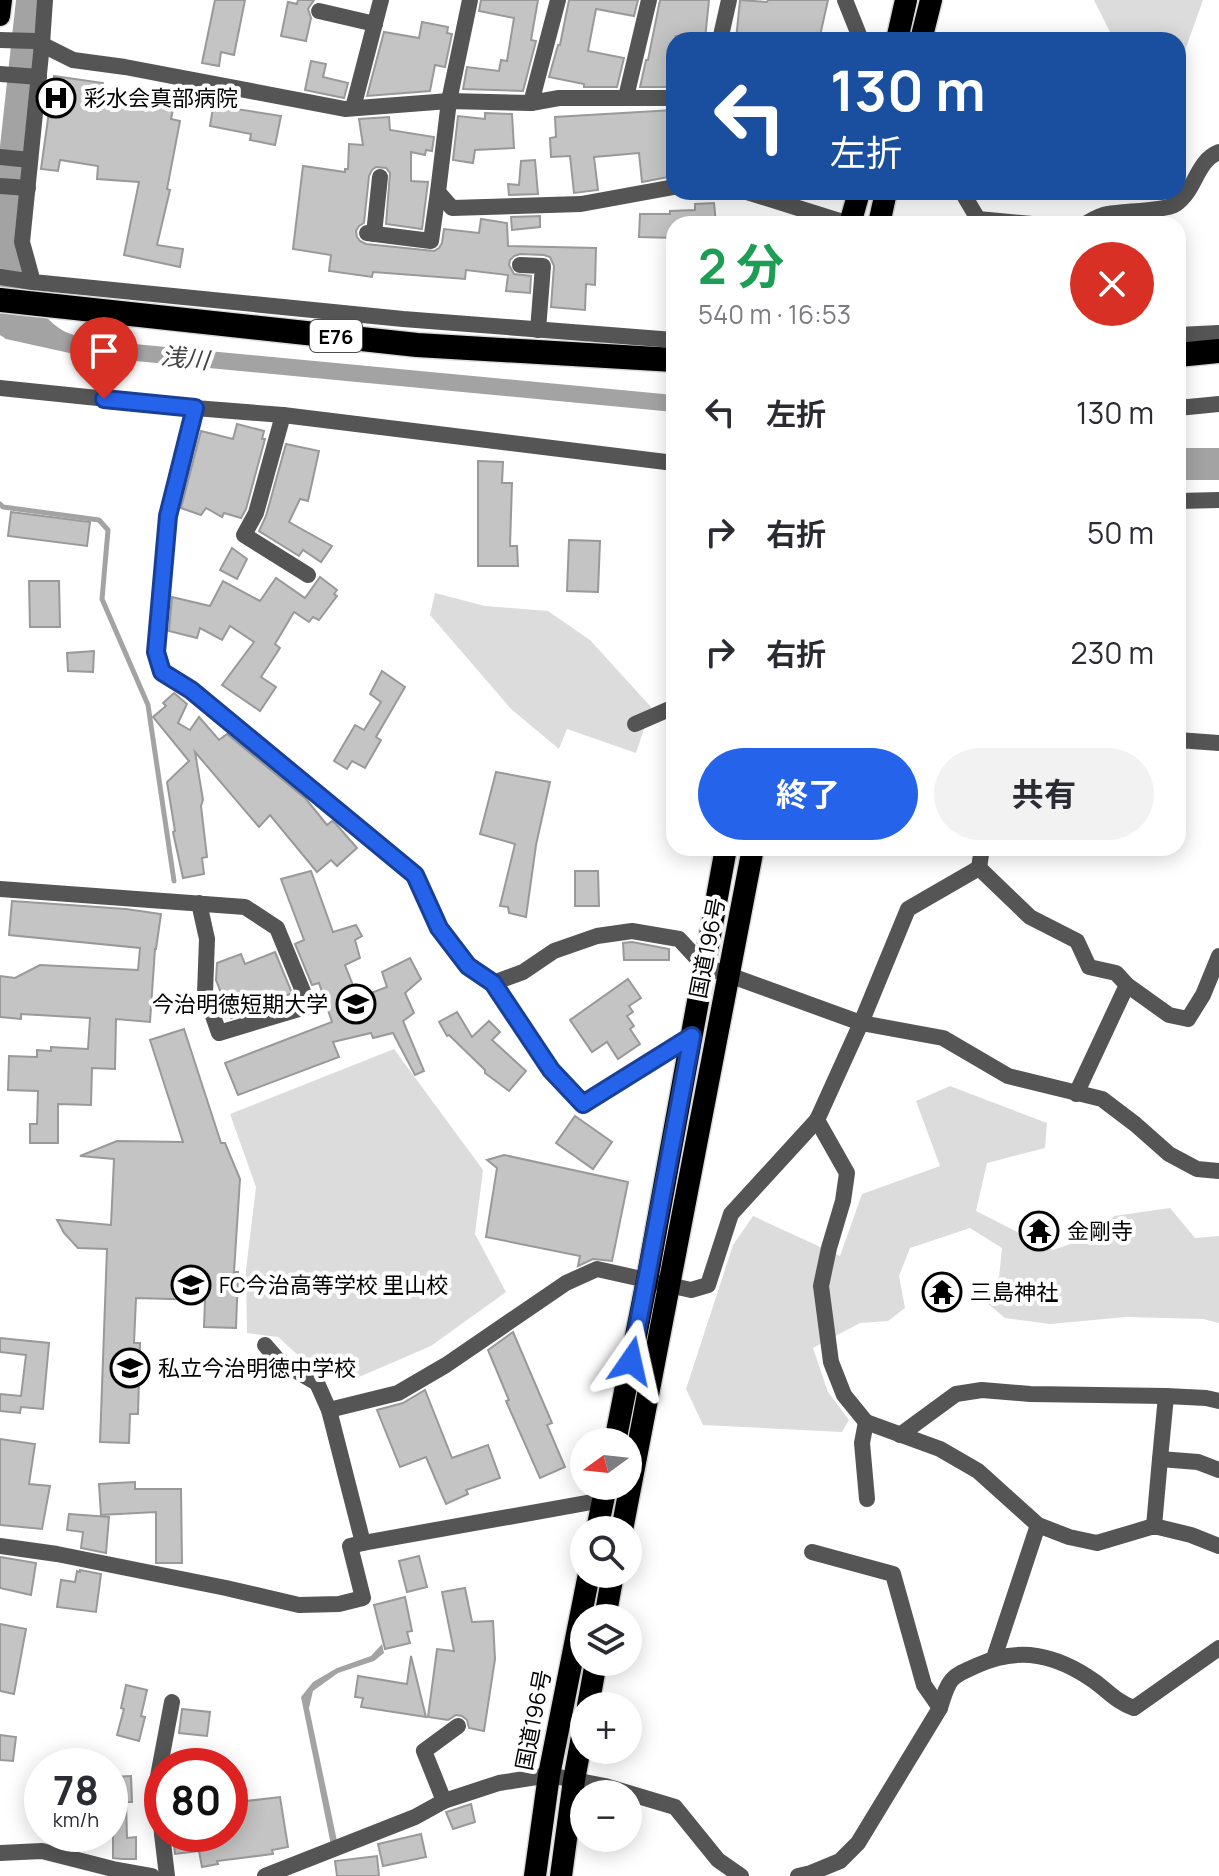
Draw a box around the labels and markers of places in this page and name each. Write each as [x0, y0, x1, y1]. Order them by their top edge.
hospital icon: 彩水会真部病院 [35, 77, 77, 119]
place label: 彩水会真部病院 [84, 83, 238, 113]
pin [70, 317, 138, 399]
school or university icon: 今治明徳短期大学 [335, 983, 377, 1025]
place label: 今治明徳短期大学 [152, 989, 328, 1019]
temple icon: 金剛寺 [1018, 1210, 1060, 1252]
place label: 金剛寺 [1067, 1216, 1133, 1246]
school or university icon: FC今治高等学校 里山校 [170, 1264, 212, 1306]
place label: FC今治高等学校 里山校 [219, 1270, 448, 1300]
temple icon: 三島神社 [921, 1271, 963, 1313]
place label: 三島神社 [970, 1277, 1058, 1307]
school or university icon: 私立今治明徳中学校 [109, 1347, 151, 1389]
place label: 私立今治明徳中学校 [158, 1353, 356, 1383]

